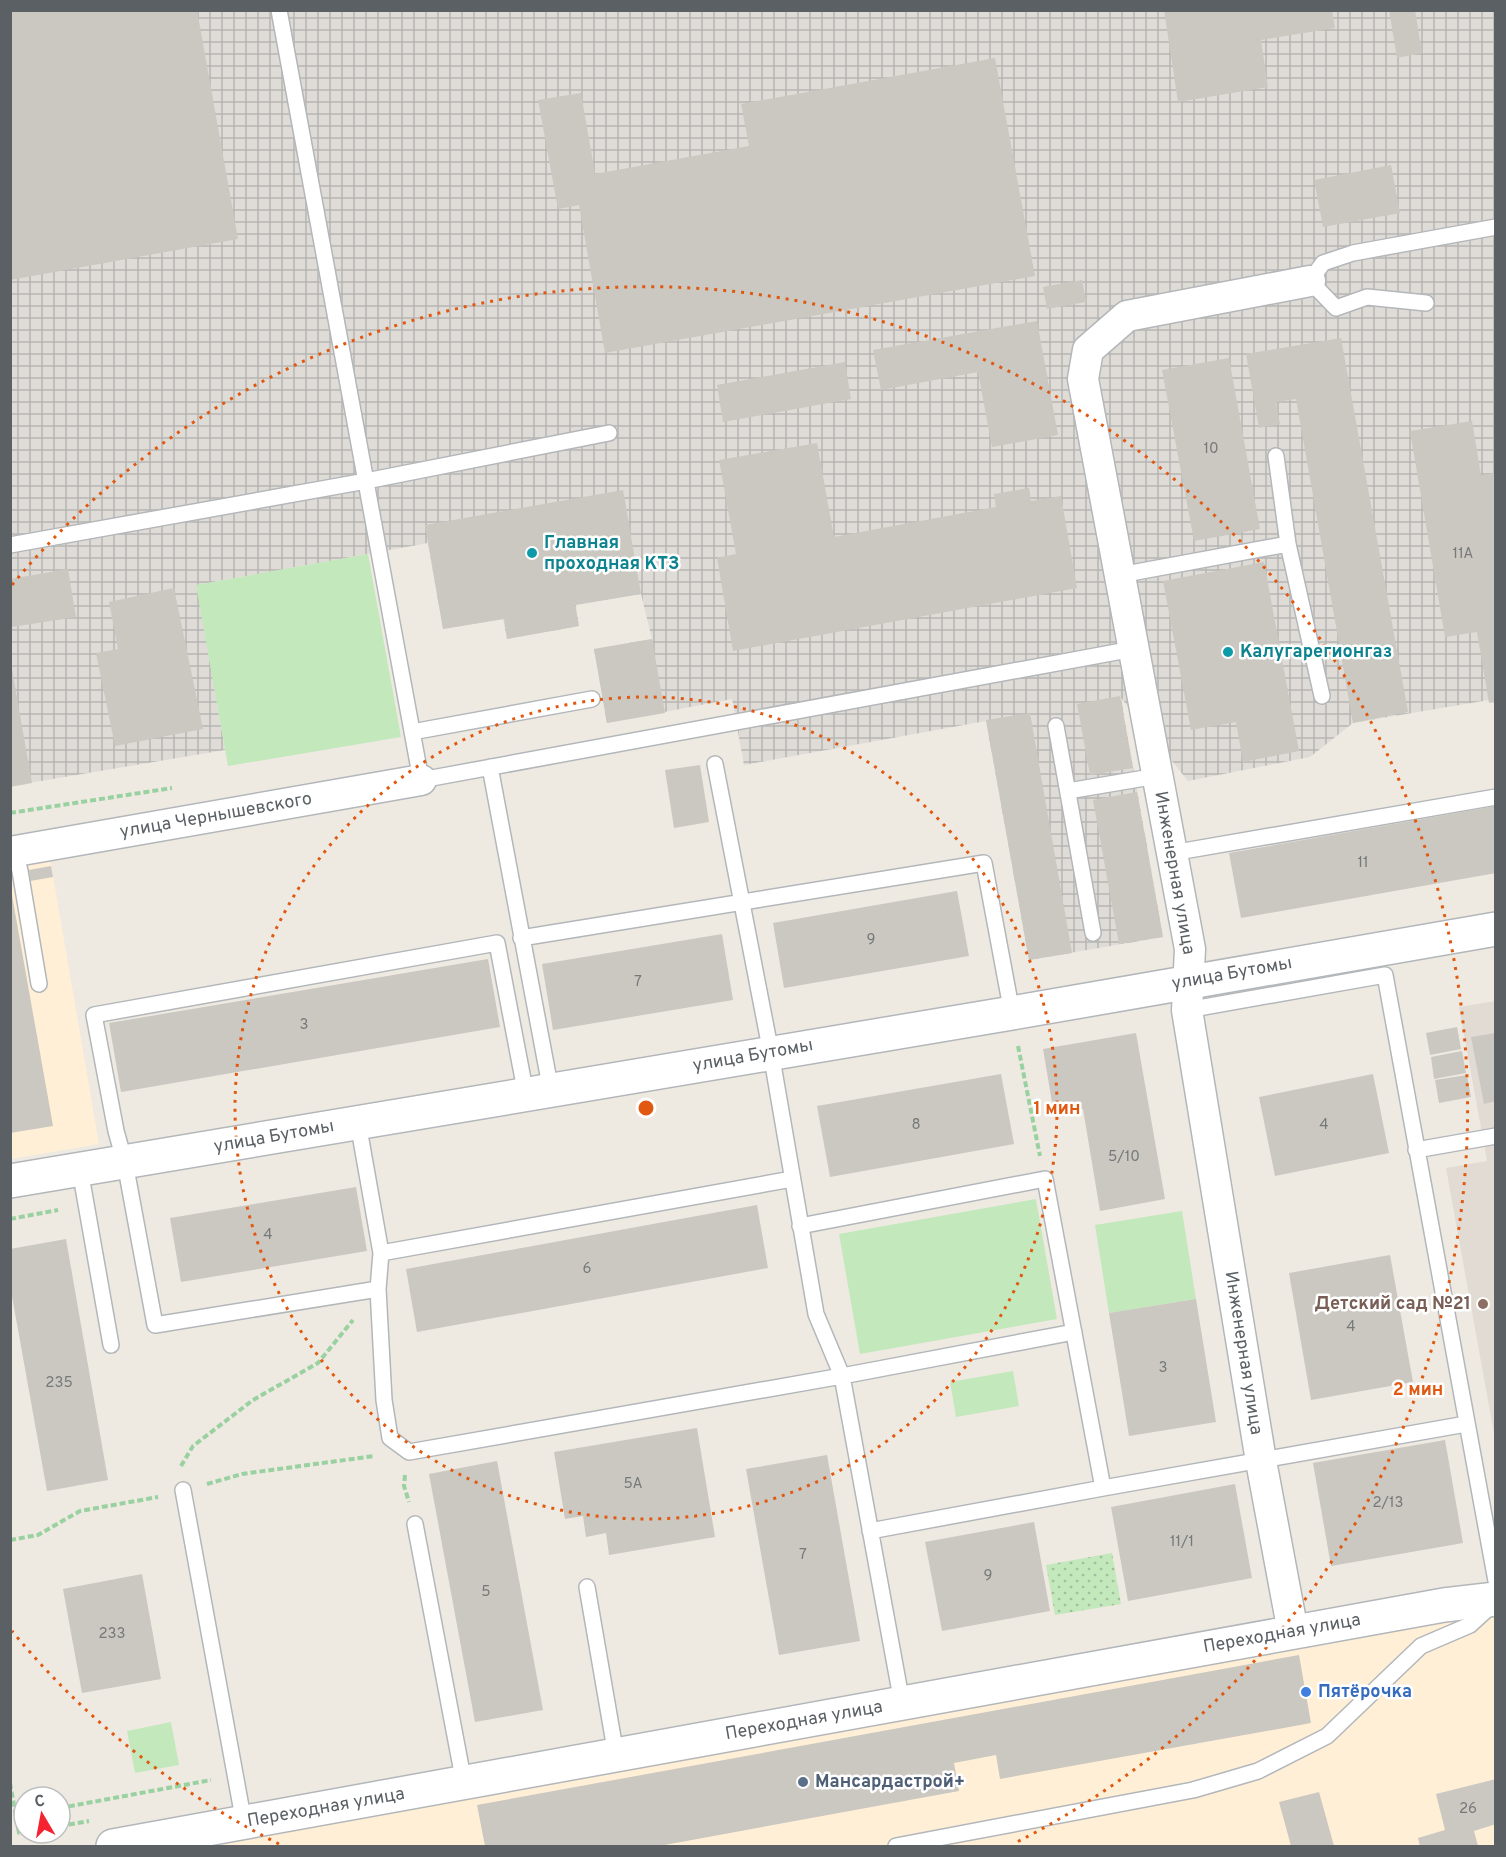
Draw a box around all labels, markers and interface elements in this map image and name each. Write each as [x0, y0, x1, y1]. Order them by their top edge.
house number: 10 [1203, 440, 1219, 459]
place label: Главная проходная КТЗ [544, 532, 679, 576]
house number: 11А [1453, 545, 1473, 564]
marker: Главная проходная КТЗ [525, 546, 539, 560]
place label: Калугарегионгаз [1240, 641, 1392, 664]
marker: Калугарегионгаз [1221, 645, 1235, 659]
street label: улица Чернышевского [118, 788, 314, 844]
street label: Инженерная улица [1148, 789, 1200, 957]
house number: 11 [1357, 854, 1369, 873]
house number: 9 [867, 931, 875, 950]
street label: улица Бутомы [1170, 952, 1294, 996]
house number: 7 [634, 973, 642, 992]
house number: 3 [299, 1016, 309, 1035]
street label: улица Бутомы [691, 1034, 815, 1078]
centre of rings [636, 1098, 656, 1118]
text: 1 мин [1034, 1098, 1080, 1121]
street label: улица Бутомы [212, 1115, 336, 1159]
house number: 8 [911, 1116, 921, 1135]
house number: 4 [1319, 1116, 1329, 1135]
house number: 5/10 [1108, 1148, 1140, 1167]
house number: 4 [263, 1226, 273, 1245]
house number: 6 [583, 1260, 592, 1279]
street label: Инженерная улица [1219, 1269, 1267, 1437]
place label: Детский сад №21 [1315, 1293, 1471, 1316]
marker: Детский сад №21 [1476, 1297, 1490, 1311]
house number: 4 [1346, 1318, 1356, 1337]
house number: 3 [1158, 1359, 1168, 1378]
house number: 235 [45, 1374, 73, 1393]
text: 2 мин [1393, 1379, 1443, 1402]
house number: 5А [623, 1475, 643, 1494]
house number: 2/13 [1372, 1494, 1404, 1513]
house number: 11/1 [1170, 1533, 1194, 1552]
house number: 7 [799, 1546, 807, 1565]
house number: 9 [984, 1567, 992, 1586]
house number: 5 [481, 1583, 491, 1602]
street label: Переходная улица [1201, 1609, 1363, 1659]
house number: 233 [98, 1625, 126, 1644]
place label: Пятёрочка [1318, 1681, 1412, 1704]
marker: Пятёрочка [1299, 1685, 1313, 1699]
street label: Переходная улица [723, 1696, 885, 1746]
place label: Мансардастрой+ [815, 1771, 965, 1794]
marker: Мансардастрой+ [796, 1775, 810, 1789]
street label: Переходная улица [245, 1783, 407, 1833]
north arrow [12, 1785, 72, 1845]
text: С [33, 1791, 47, 1813]
house number: 26 [1459, 1800, 1477, 1819]

